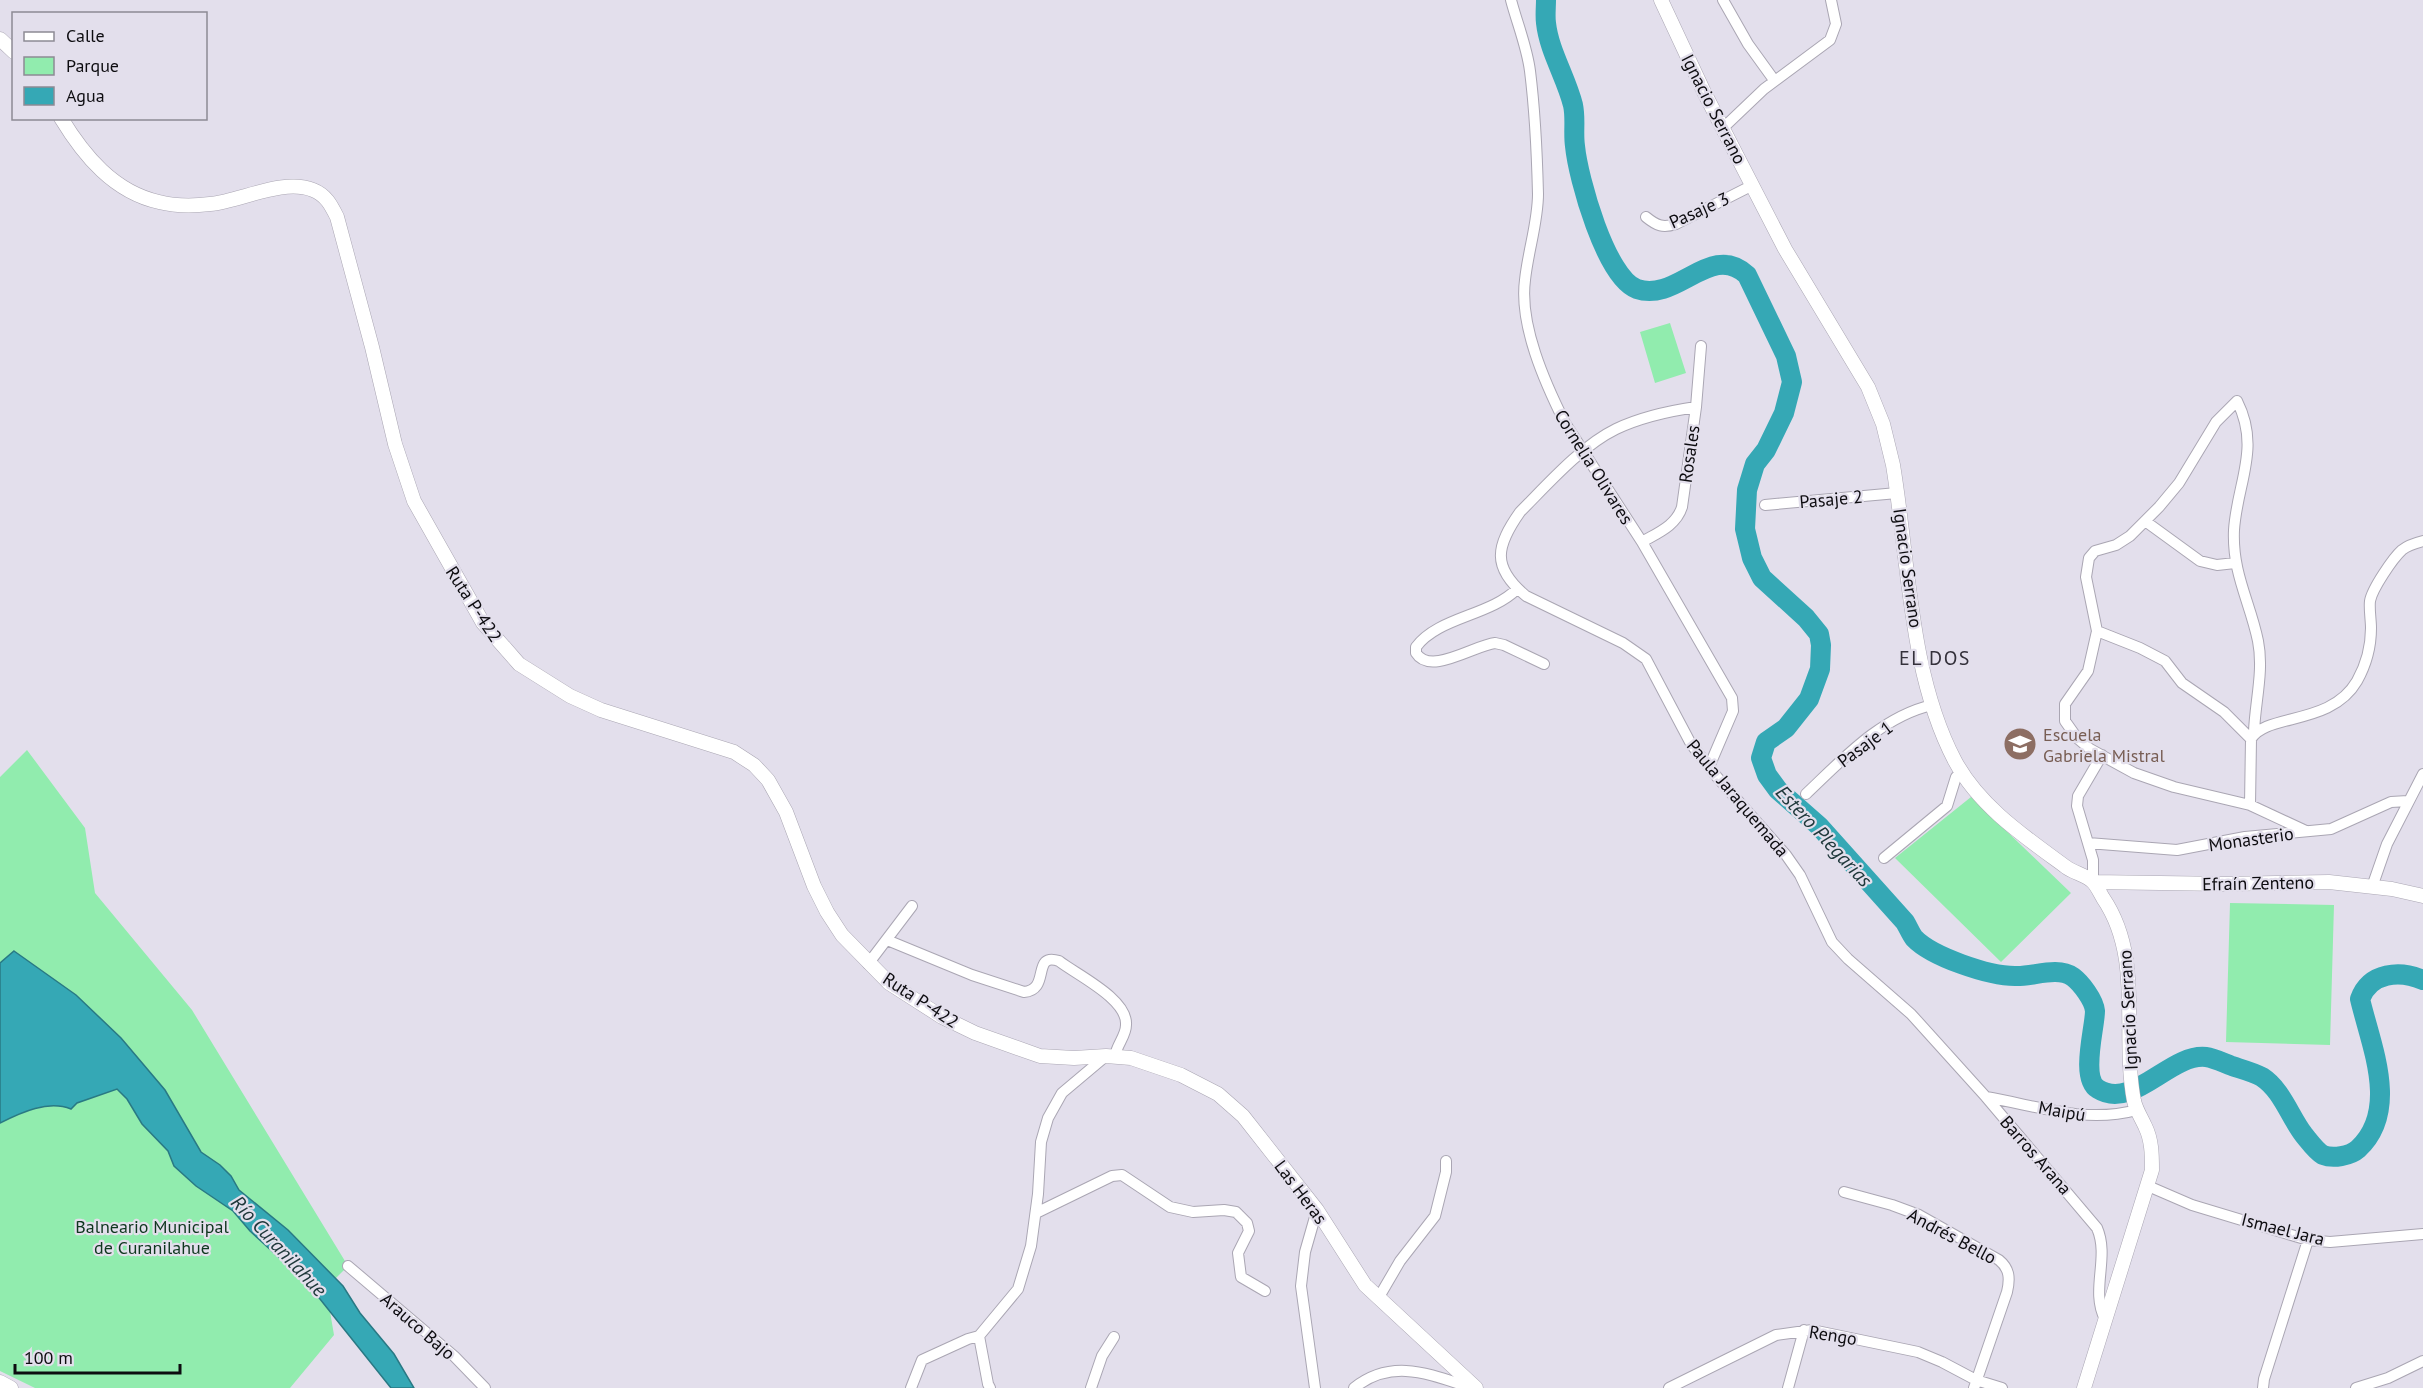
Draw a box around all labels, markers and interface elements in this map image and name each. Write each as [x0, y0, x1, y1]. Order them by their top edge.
legend [12, 12, 207, 120]
text: Calle [66, 24, 105, 47]
street label: Ignacio Serrano [1676, 50, 1752, 168]
text: Parque [66, 54, 119, 77]
text: Agua [66, 84, 105, 107]
street label: Pasaje 3 [1665, 187, 1733, 233]
street label: Cornelia Olivares [1550, 405, 1638, 529]
street label: Rosales [1674, 424, 1704, 484]
street label: Pasaje 2 [1798, 485, 1864, 513]
street label: Ignacio Serrano [1888, 507, 1928, 629]
street label: Ruta P-422 [441, 562, 507, 646]
district label: EL DOS [1899, 645, 1971, 671]
street label: Pasaje 1 [1833, 716, 1897, 772]
place label: Escuela Gabriela Mistral [2043, 723, 2166, 767]
school or university icon: Escuela Gabriela Mistral [2002, 726, 2038, 762]
street label: Paula Jaraquemada [1682, 734, 1794, 862]
water label: Estero Plegarias [1770, 780, 1878, 892]
street label: Monasterio [2207, 822, 2295, 856]
street label: Efraín Zenteno [2202, 871, 2314, 895]
street label: Ignacio Serrano [2113, 949, 2143, 1071]
street label: Ruta P-422 [879, 967, 963, 1033]
street label: Maipú [2037, 1096, 2087, 1126]
street label: Barros Arana [1995, 1111, 2077, 1199]
street label: Las Heras [1270, 1155, 1332, 1229]
water label: Río Curanilahue [225, 1190, 333, 1303]
street label: Andrés Bello [1904, 1203, 2000, 1269]
street label: Ismael Jara [2239, 1208, 2327, 1250]
park label: Balneario Municipal de Curanilahue [75, 1215, 229, 1259]
street label: Arauco Bajo [376, 1287, 460, 1365]
street label: Rengo [1807, 1320, 1859, 1350]
scale bar [15, 1337, 180, 1375]
text: 100 m [24, 1346, 73, 1369]

